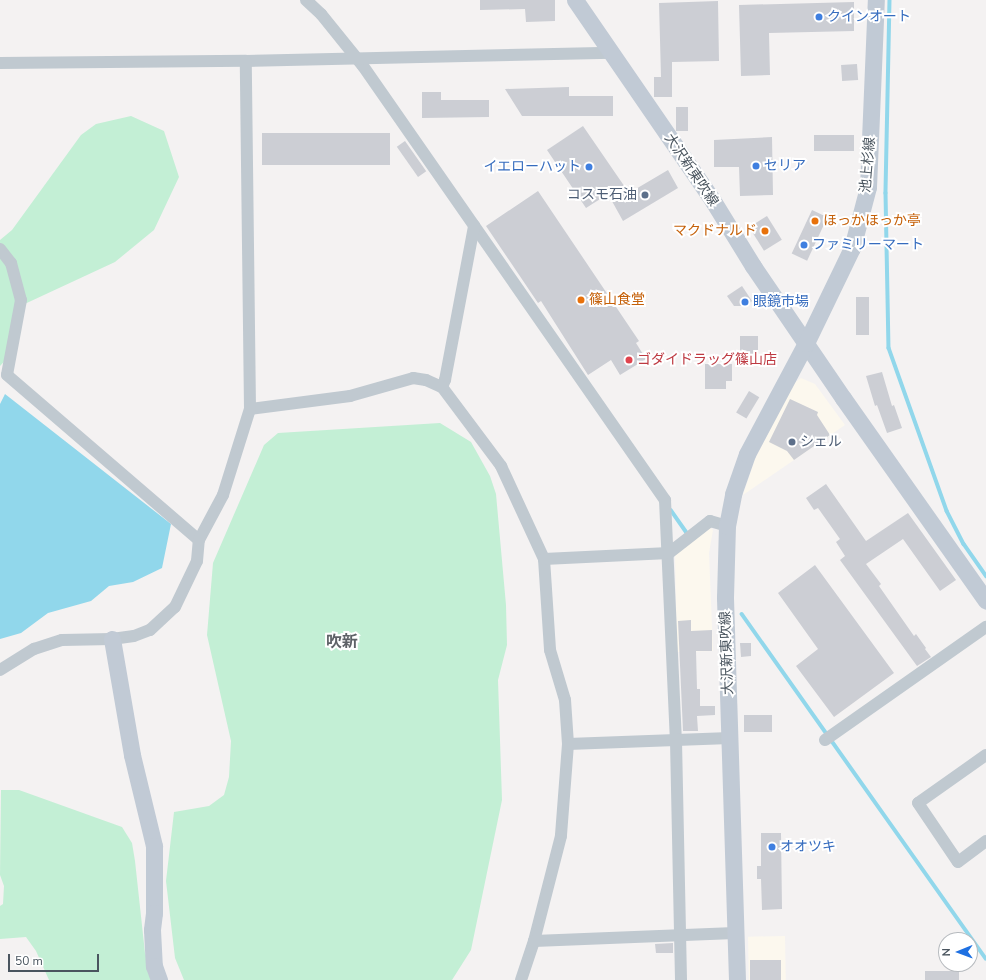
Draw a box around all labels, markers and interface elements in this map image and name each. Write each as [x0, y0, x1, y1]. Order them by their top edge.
place label: クインオート [827, 9, 911, 25]
marker: クインオート [814, 12, 824, 22]
street label: 大沢新東吹線 [661, 130, 721, 210]
street label: 池上杉線 [857, 136, 879, 194]
place label: セリア [764, 158, 806, 174]
place label: イエローハット [483, 159, 581, 175]
marker: セリア [751, 161, 761, 171]
marker: イエローハット [584, 162, 594, 172]
place label: コスモ石油 [567, 187, 637, 203]
marker: コスモ石油 [640, 190, 650, 200]
place label: ほっかほっか亭 [823, 213, 921, 229]
marker: ほっかほっか亭 [810, 216, 820, 226]
place label: マクドナルド [673, 223, 757, 239]
marker: マクドナルド [760, 226, 770, 236]
place label: ファミリーマート [812, 237, 924, 253]
marker: ファミリーマート [799, 240, 809, 250]
place label: 篠山食堂 [589, 292, 645, 308]
place label: 眼鏡市場 [753, 294, 809, 310]
marker: 篠山食堂 [576, 295, 586, 305]
marker: 眼鏡市場 [740, 297, 750, 307]
place label: ゴダイドラッグ篠山店 [637, 352, 777, 368]
marker: ゴダイドラッグ篠山店 [624, 355, 634, 365]
place label: シェル [800, 434, 842, 450]
marker: シェル [787, 437, 797, 447]
street label: 大沢新東吹線 [717, 611, 737, 695]
district label: 吹新 [326, 632, 358, 652]
place label: オオツキ [780, 839, 836, 855]
marker: オオツキ [767, 842, 777, 852]
north arrow [938, 932, 978, 972]
scale bar [10, 946, 101, 972]
text: N [939, 948, 954, 956]
text: 50 m [15, 953, 43, 969]

